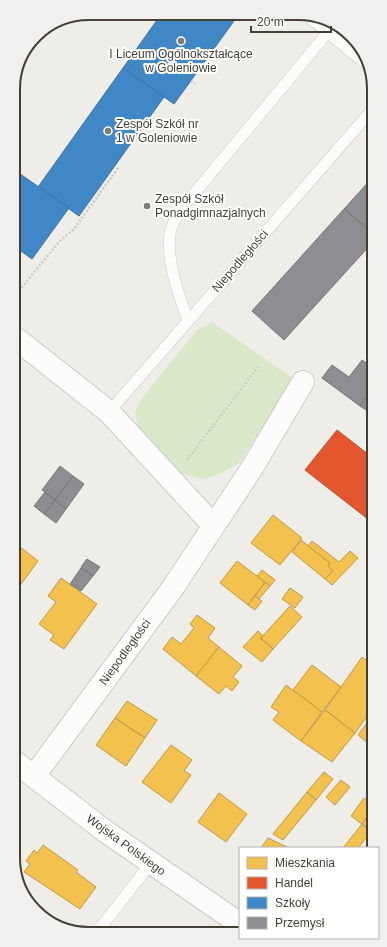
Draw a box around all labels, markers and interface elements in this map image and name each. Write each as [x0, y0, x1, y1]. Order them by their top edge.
scale bar [251, 8, 331, 34]
text: 20 m [257, 15, 284, 29]
marker: I Liceum Ogólnokształcące w Goleniowie [176, 36, 186, 46]
place label: I Liceum Ogólnokształcące w Goleniowie [109, 47, 253, 75]
place label: Zespół Szkół nr 1 w Goleniowie [116, 117, 199, 145]
marker: Zespół Szkół nr 1 w Goleniowie [103, 126, 113, 136]
place label: Zespół Szkół Ponadgimnazjalnych [155, 192, 266, 220]
marker: Zespół Szkół Ponadgimnazjalnych [142, 201, 152, 211]
street label: Niepodległości [209, 227, 271, 295]
street label: Niepodległości [96, 616, 154, 688]
street label: Wojska Polskiego [84, 812, 169, 879]
legend [239, 847, 379, 939]
text: Mieszkania [275, 856, 335, 870]
text: Handel [275, 876, 313, 890]
text: Szkoły [275, 896, 310, 910]
text: Przemysł [275, 916, 325, 930]

